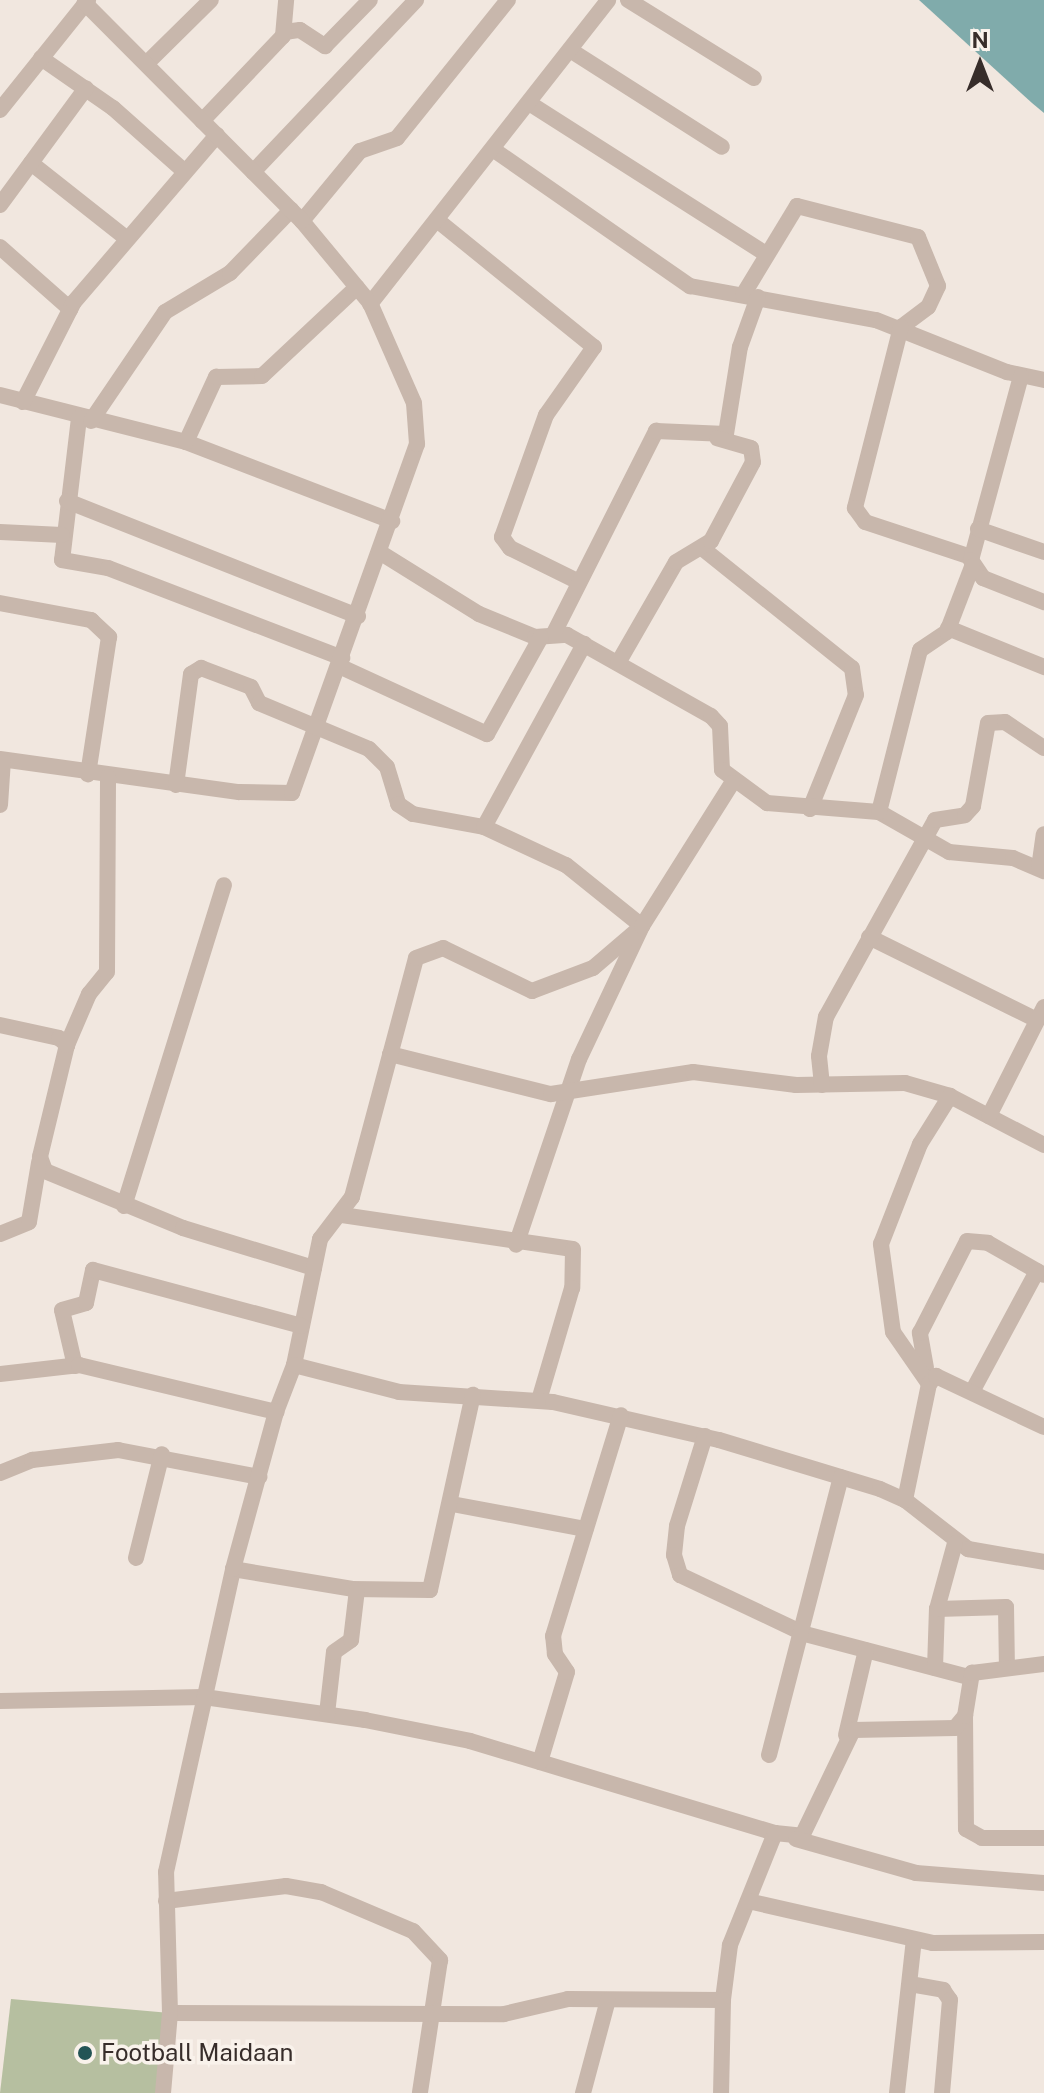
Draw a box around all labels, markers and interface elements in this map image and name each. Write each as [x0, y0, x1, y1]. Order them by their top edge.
north arrow [940, 24, 1020, 104]
text: N [971, 27, 989, 53]
place label: Football Maidaan [101, 2039, 293, 2067]
marker: Football Maidaan [76, 2044, 94, 2062]

